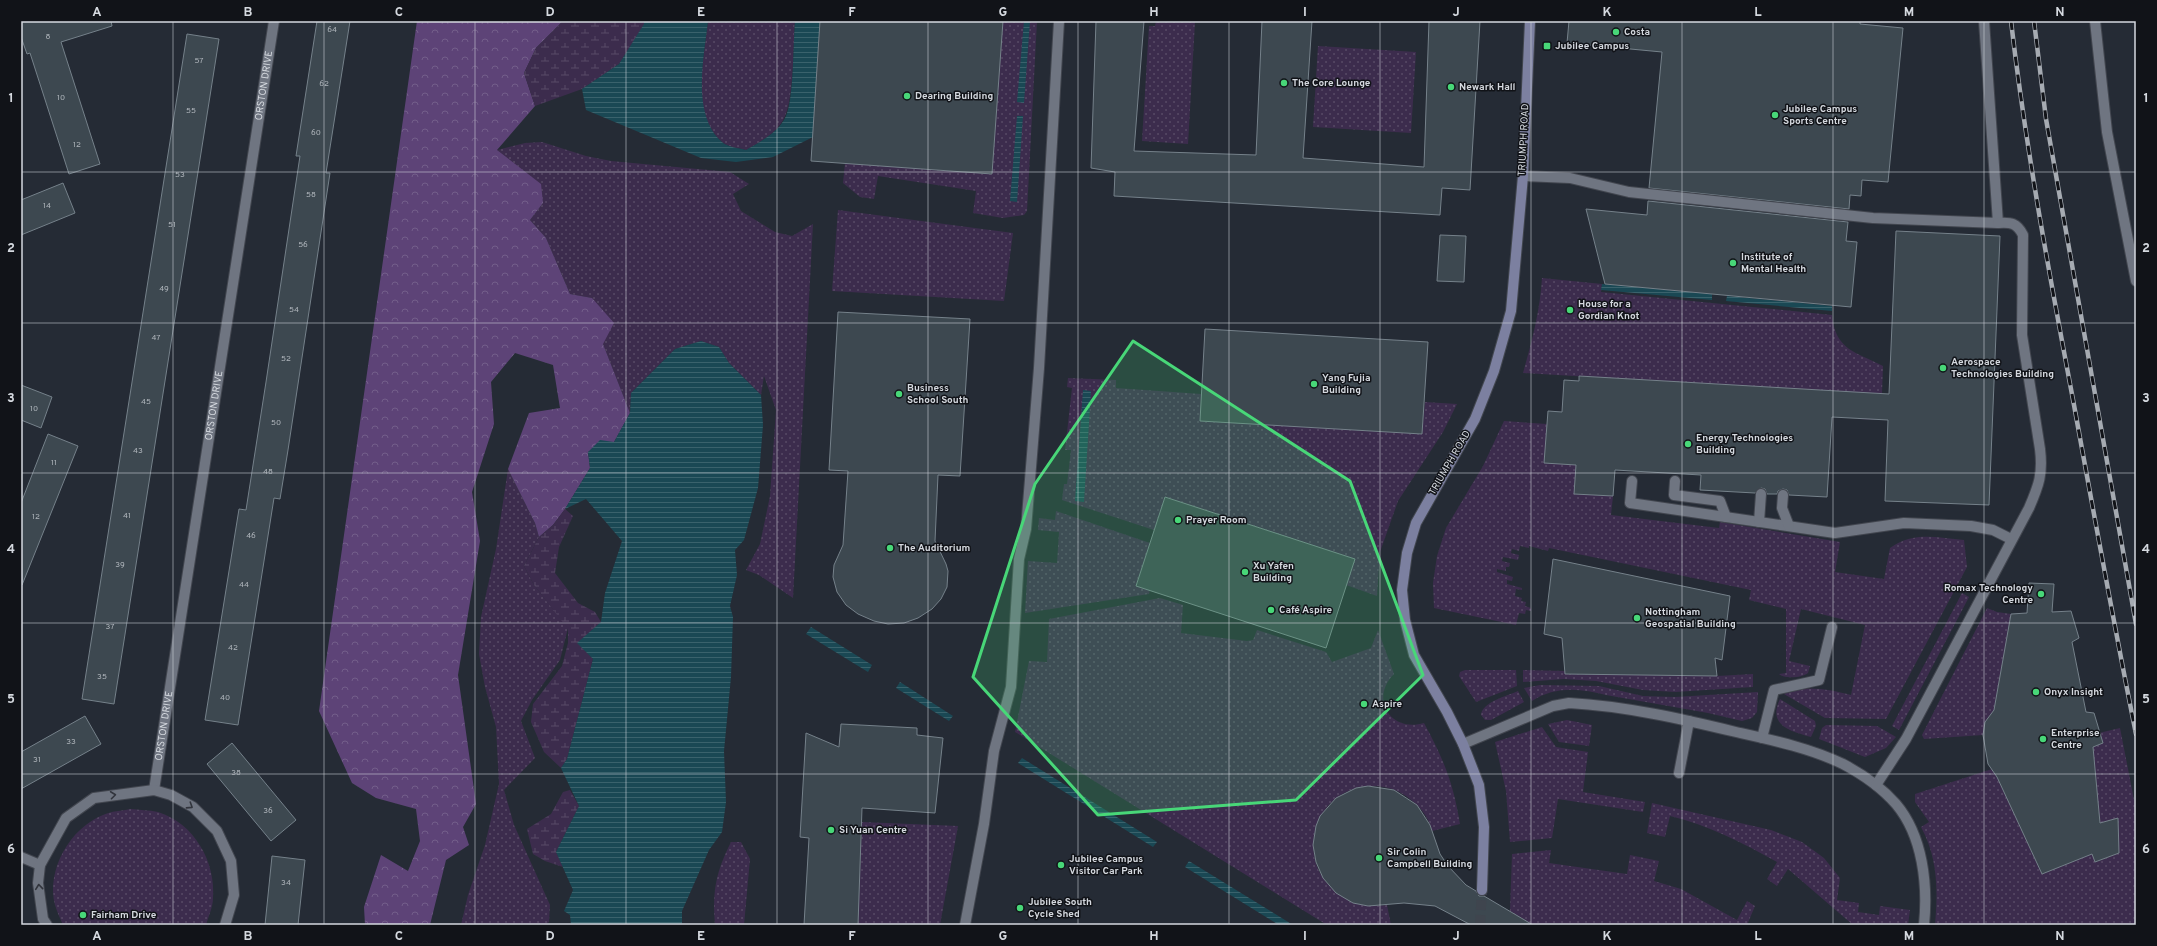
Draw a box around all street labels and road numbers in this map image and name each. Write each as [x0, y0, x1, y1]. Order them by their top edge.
street label: ORSTON DRIVE [252, 50, 276, 121]
street label: TRIUMPH ROAD [1516, 103, 1532, 177]
street label: ORSTON DRIVE [202, 370, 226, 441]
street label: TRIUMPH ROAD [1426, 428, 1474, 498]
street label: ORSTON DRIVE [152, 690, 176, 761]

